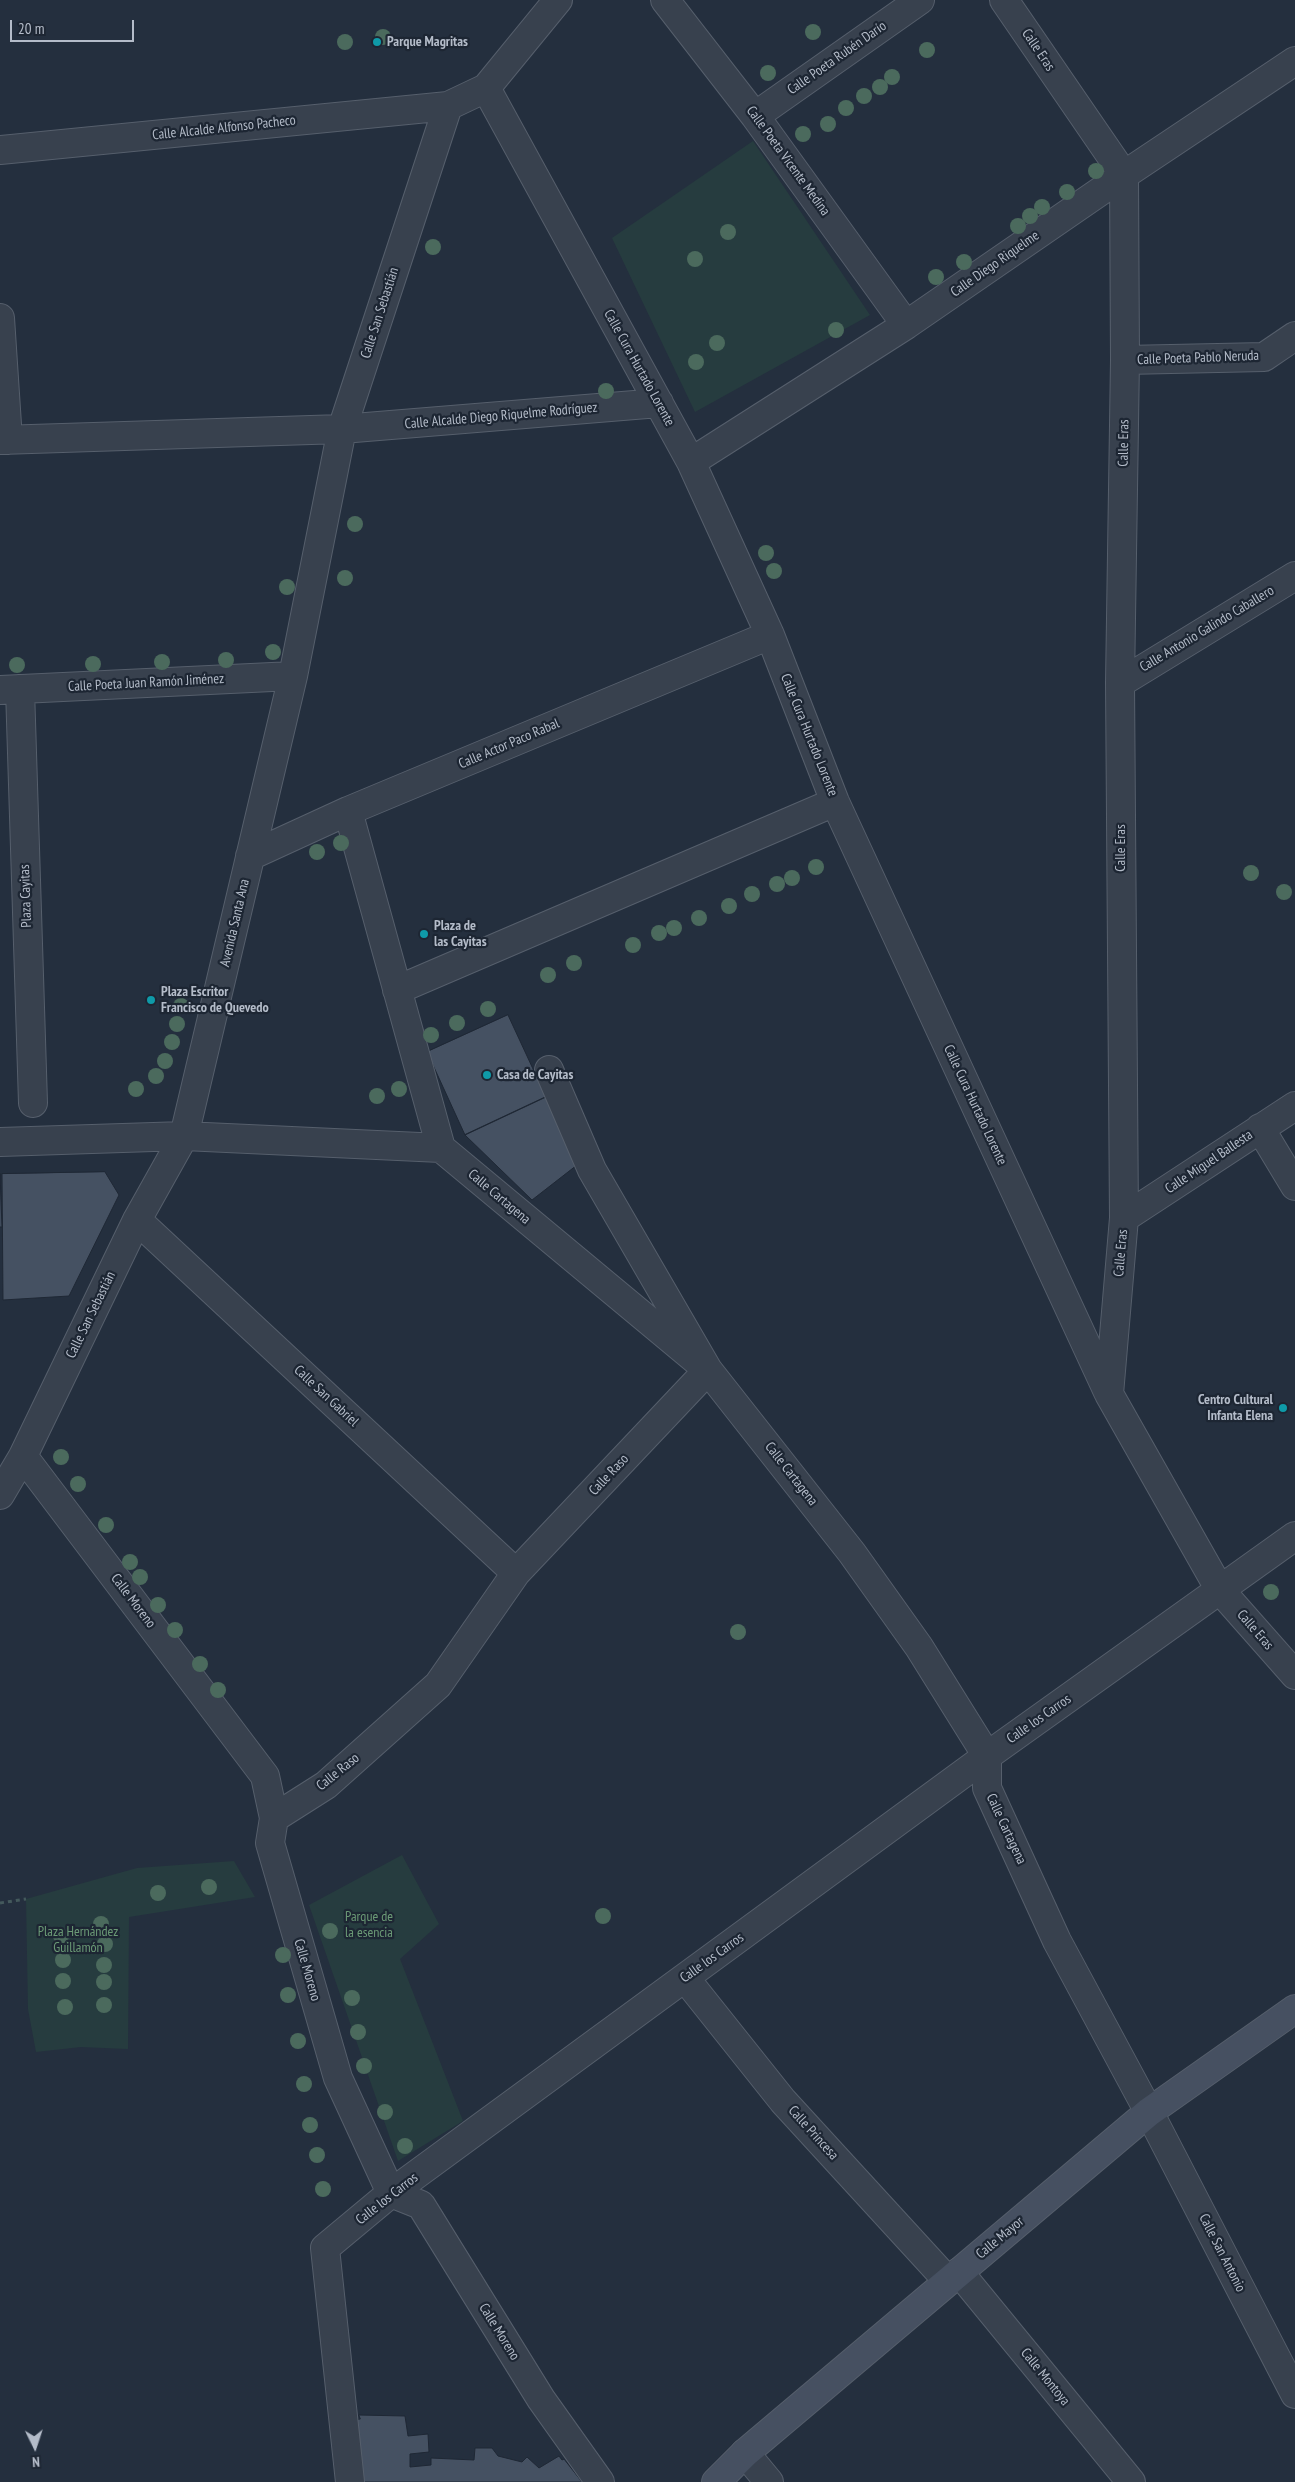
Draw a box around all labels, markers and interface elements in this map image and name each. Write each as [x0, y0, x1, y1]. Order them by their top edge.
scale bar [12, 10, 136, 42]
street label: Calle Poeta Rubén Darío [784, 18, 890, 98]
text: 20 m [18, 19, 44, 38]
street label: Calle Eras [1018, 26, 1058, 74]
place label: Parque Magritas [387, 34, 468, 50]
marker: Parque Magritas [371, 36, 383, 48]
street label: Calle Poeta Vicente Medina [743, 103, 833, 219]
street label: Calle Alcalde Alfonso Pacheco [151, 112, 297, 144]
street label: Calle Diego Riquelme [948, 227, 1042, 301]
street label: Calle San Sebastián [357, 265, 403, 361]
street label: Calle Cura Hurtado Lorente [600, 307, 678, 429]
street label: Calle Poeta Pablo Neruda [1137, 347, 1259, 369]
street label: Calle Alcalde Diego Riquelme Rodríguez [404, 399, 598, 433]
street label: Calle Eras [1115, 419, 1133, 467]
street label: Calle Antonio Galindo Caballero [1137, 582, 1277, 676]
street label: Calle Poeta Juan Ramón Jiménez [68, 671, 224, 695]
street label: Calle Cura Hurtado Lorente [777, 671, 841, 799]
street label: Calle Actor Paco Rabal [456, 715, 562, 773]
street label: Calle Eras [1113, 824, 1129, 872]
street label: Plaza Cayitas [17, 864, 35, 928]
street label: Avenida Santa Ana [217, 877, 253, 969]
place label: Plaza de las Cayitas [434, 918, 487, 950]
marker: Plaza de las Cayitas [418, 928, 430, 940]
place label: Plaza Escritor Francisco de Quevedo [161, 984, 269, 1016]
marker: Plaza Escritor Francisco de Quevedo [145, 994, 157, 1006]
street label: Calle Cura Hurtado Lorente [940, 1042, 1010, 1168]
place label: Casa de Cayitas [497, 1067, 573, 1083]
marker: Casa de Cayitas [481, 1069, 493, 1081]
street label: Calle Miguel Ballesta [1162, 1127, 1256, 1197]
street label: Calle Cartagena [464, 1166, 534, 1228]
street label: Calle Eras [1111, 1229, 1131, 1277]
street label: Calle San Sebastián [63, 1269, 119, 1361]
street label: Calle San Gabriel [290, 1362, 362, 1430]
place label: Centro Cultural Infanta Elena [1198, 1392, 1273, 1424]
marker: Centro Cultural Infanta Elena [1277, 1402, 1289, 1414]
street label: Calle Cartagena [761, 1439, 821, 1509]
street label: Calle Raso [586, 1451, 632, 1499]
street label: Calle Moreno [107, 1570, 159, 1632]
street label: Calle Eras [1233, 1607, 1277, 1653]
street label: Calle los Carros [1004, 1691, 1074, 1747]
street label: Calle Raso [313, 1750, 363, 1794]
street label: Calle Cartagena [982, 1791, 1030, 1867]
park label: Parque de la esencia [345, 1909, 393, 1941]
park label: Plaza Hernández Guillamón [38, 1924, 118, 1956]
street label: Calle los Carros [677, 1929, 747, 1987]
street label: Calle Moreno [290, 1937, 324, 2003]
street label: Calle Princesa [784, 2103, 842, 2163]
street label: Calle los Carros [353, 2169, 421, 2229]
street label: Calle San Antonio [1195, 2211, 1249, 2295]
street label: Calle Mayor [973, 2213, 1027, 2263]
street label: Calle Moreno [475, 2300, 523, 2364]
street label: Calle Montoya [1017, 2345, 1073, 2409]
north arrow [10, 2422, 60, 2472]
text: N [32, 2453, 40, 2471]

